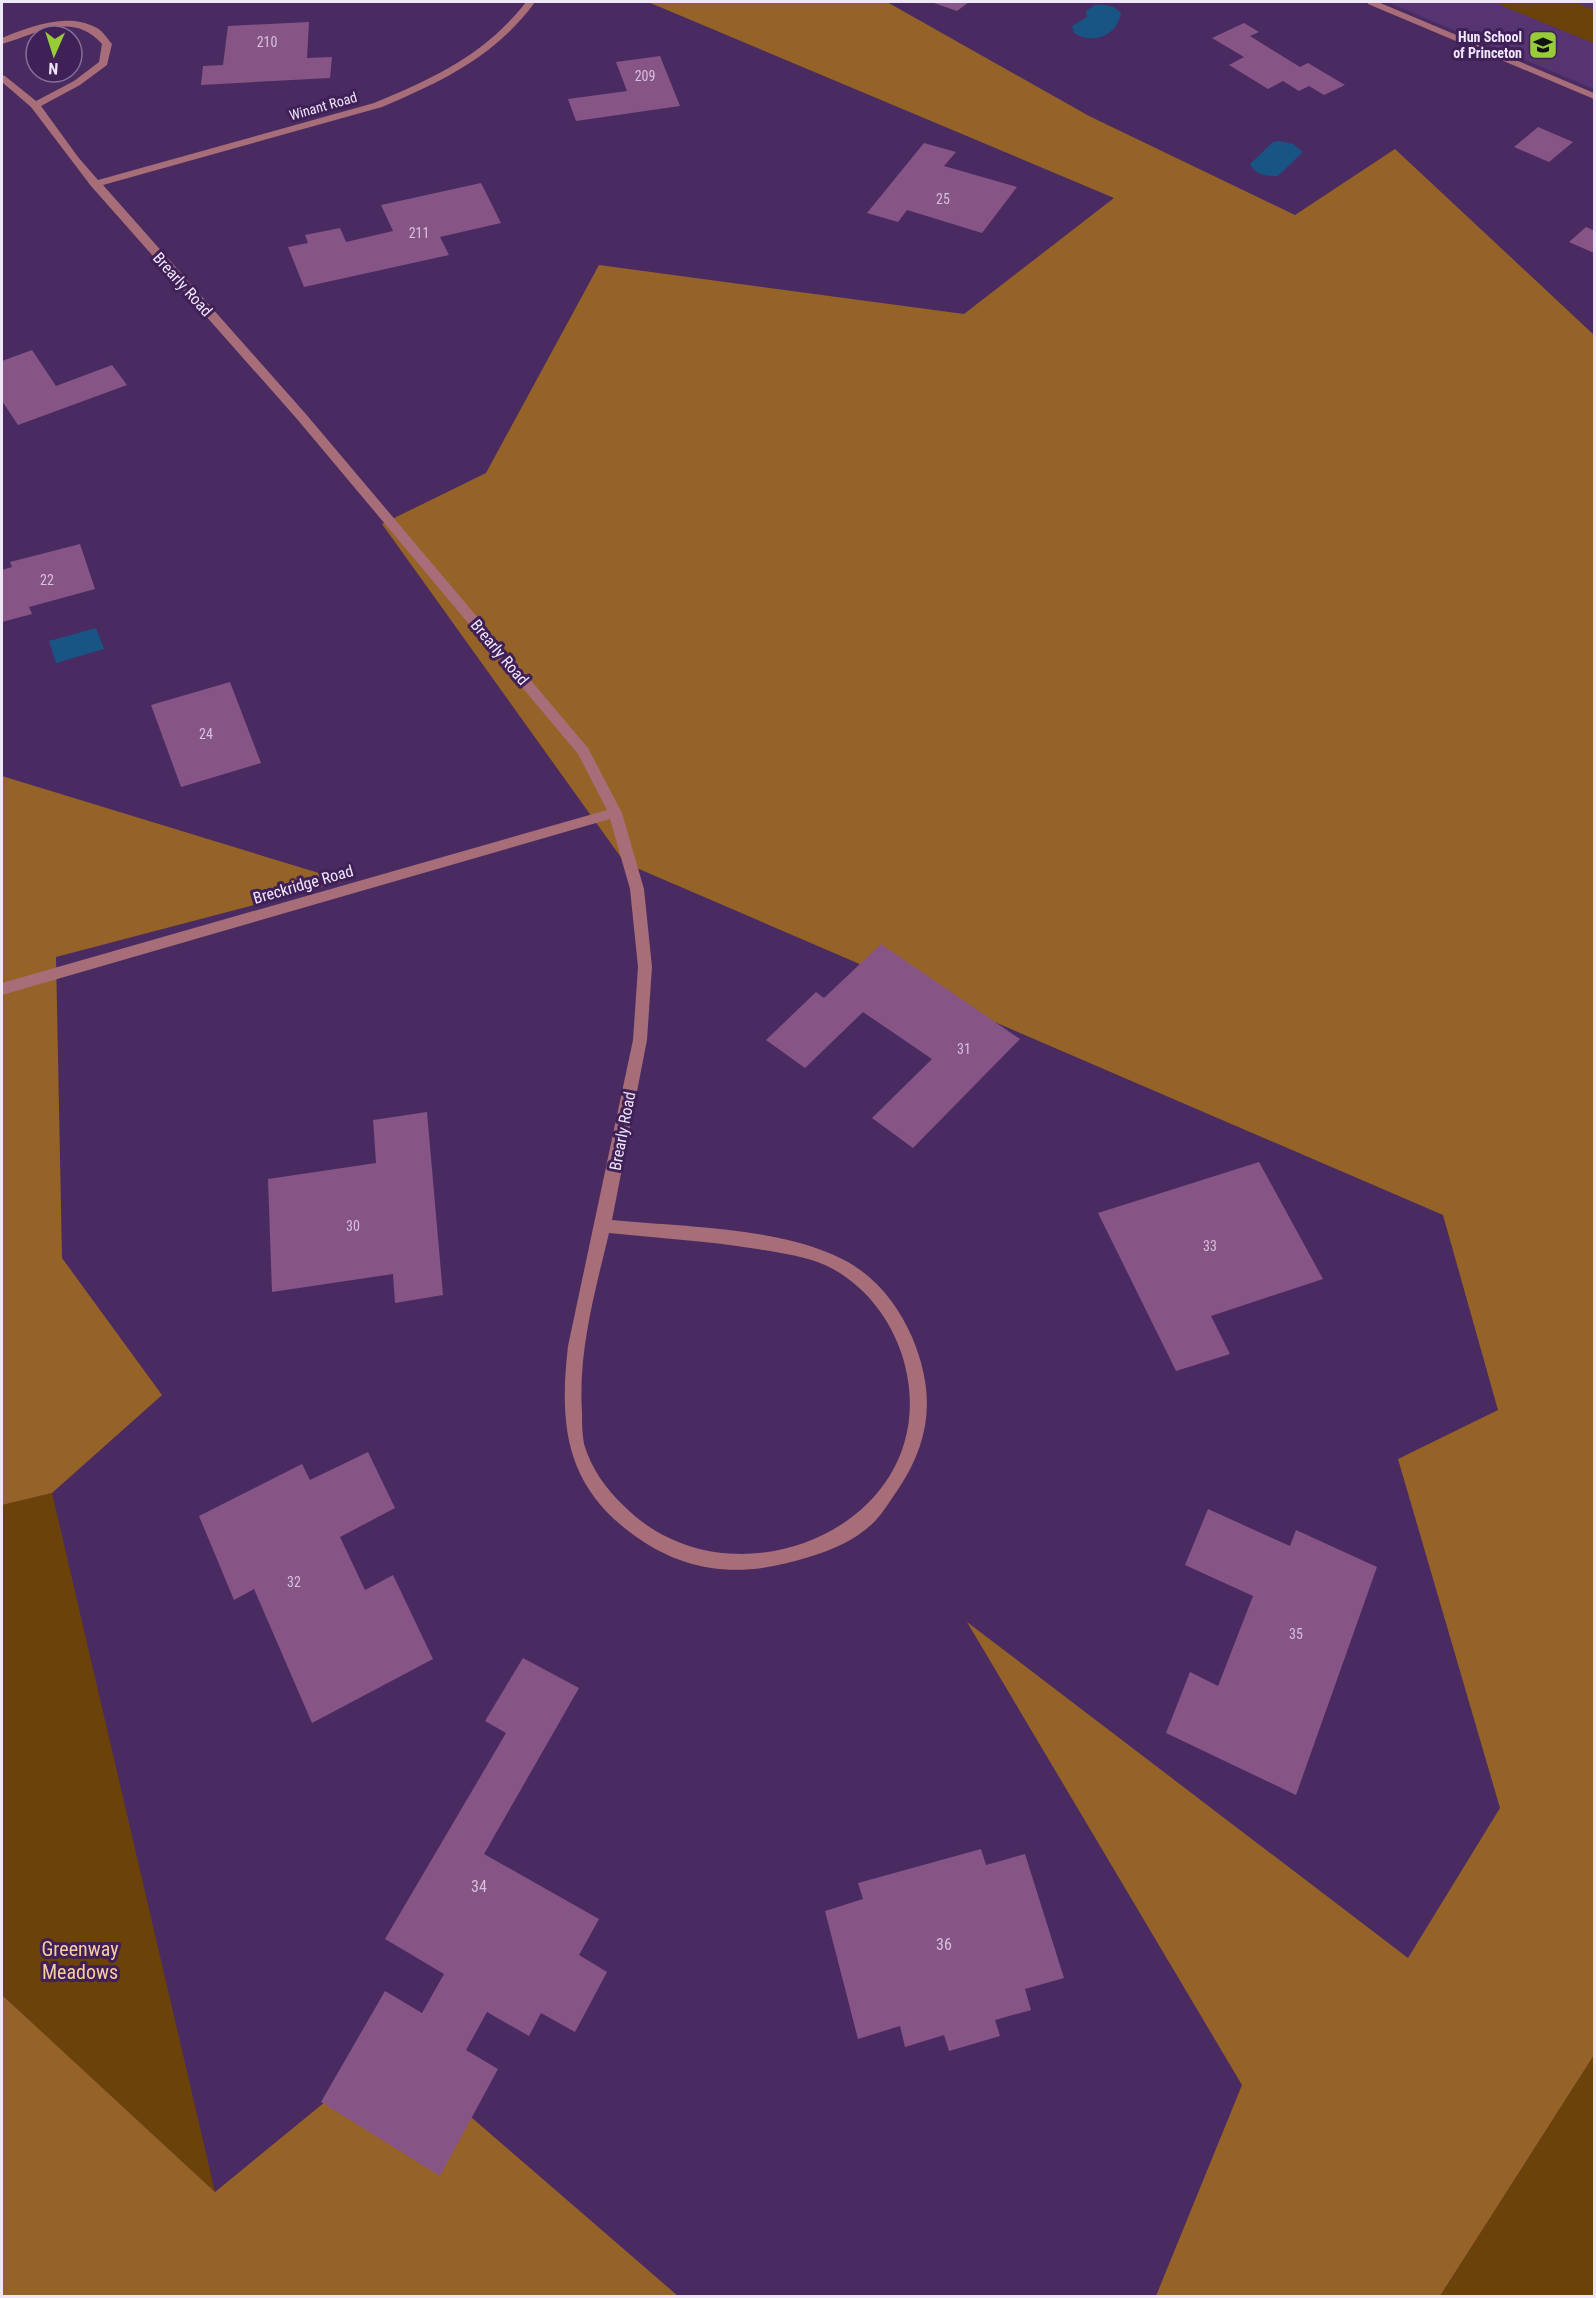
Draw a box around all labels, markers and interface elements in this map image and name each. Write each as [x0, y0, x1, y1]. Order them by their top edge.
north arrow [24, 24, 84, 84]
place label: Hun School of Princeton [1453, 29, 1522, 61]
school or university icon: Hun School of Princeton [1527, 29, 1559, 61]
house number: 210 [257, 34, 277, 50]
text: N [48, 59, 59, 78]
house number: 209 [635, 68, 655, 84]
street label: Winant Road [287, 89, 359, 123]
house number: 25 [936, 191, 950, 207]
house number: 211 [409, 225, 429, 241]
street label: Brearly Road [149, 248, 216, 320]
house number: 22 [40, 572, 54, 588]
street label: Brearly Road [467, 616, 532, 689]
house number: 24 [199, 726, 213, 742]
street label: Breckridge Road [251, 861, 355, 908]
house number: 31 [957, 1041, 971, 1057]
street label: Brearly Road [606, 1090, 639, 1172]
house number: 30 [346, 1218, 360, 1234]
house number: 33 [1203, 1238, 1217, 1254]
house number: 32 [287, 1574, 301, 1590]
house number: 35 [1289, 1626, 1303, 1642]
house number: 34 [471, 1877, 487, 1896]
house number: 36 [936, 1935, 952, 1954]
park label: Greenway Meadows [42, 1937, 118, 1984]

